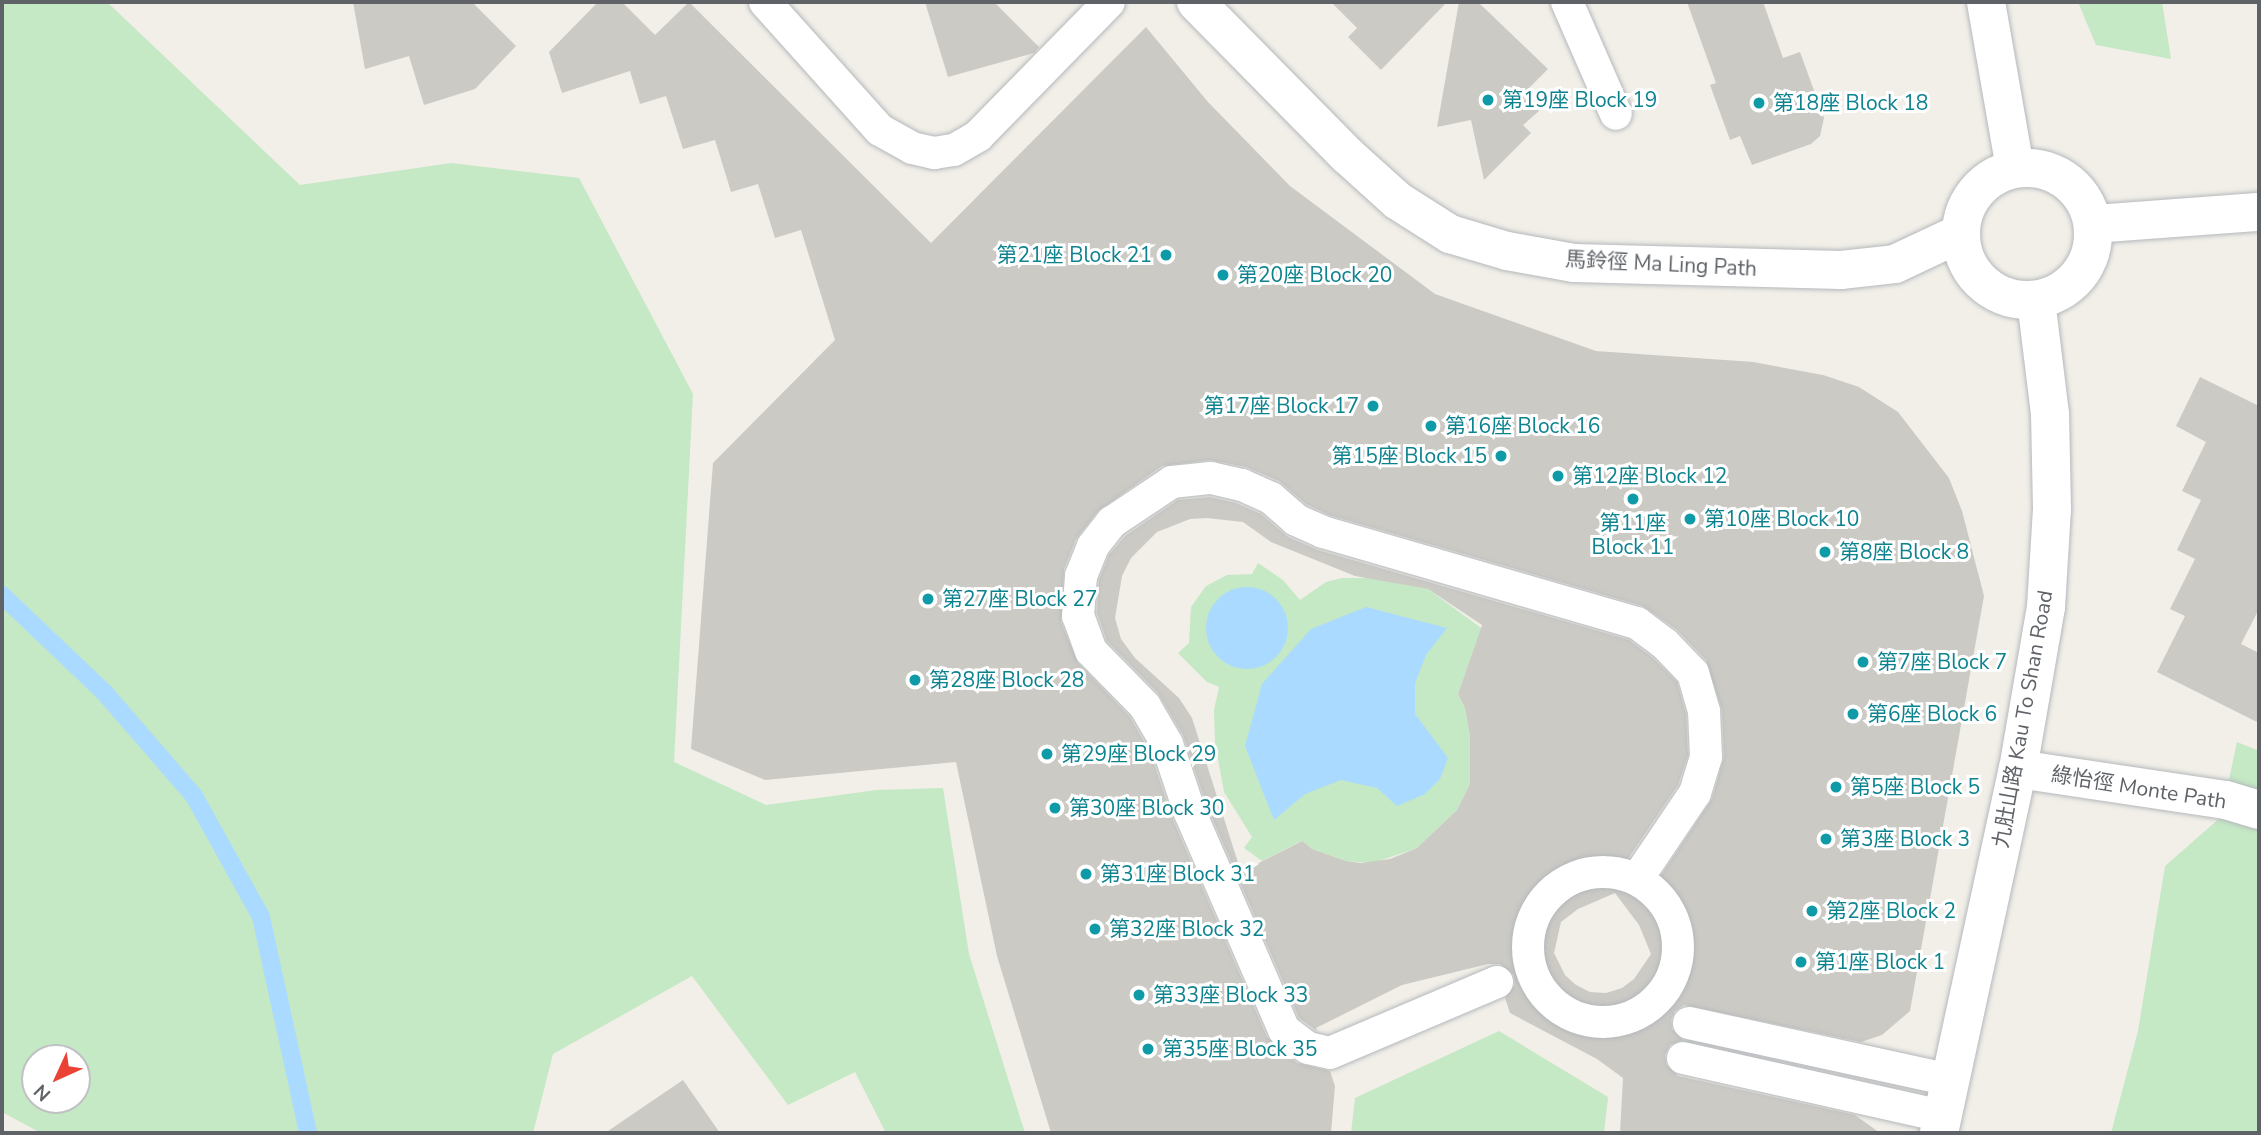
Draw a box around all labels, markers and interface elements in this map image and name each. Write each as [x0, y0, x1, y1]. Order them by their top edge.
place label: 第19座 Block 19 [1502, 87, 1657, 113]
place label: 第18座 Block 18 [1773, 90, 1928, 116]
marker: 第19座 Block 19 [1480, 92, 1496, 108]
marker: 第18座 Block 18 [1751, 95, 1767, 111]
place label: 第21座 Block 21 [997, 242, 1152, 268]
street label: 馬鈴徑 Ma Ling Path [1564, 246, 1758, 282]
marker: 第21座 Block 21 [1158, 247, 1174, 263]
place label: 第20座 Block 20 [1237, 262, 1392, 288]
marker: 第20座 Block 20 [1215, 267, 1231, 283]
place label: 第17座 Block 17 [1204, 393, 1359, 419]
marker: 第17座 Block 17 [1365, 398, 1381, 414]
place label: 第16座 Block 16 [1445, 413, 1600, 439]
marker: 第16座 Block 16 [1423, 418, 1439, 434]
place label: 第15座 Block 15 [1332, 443, 1487, 469]
marker: 第15座 Block 15 [1493, 448, 1509, 464]
place label: 第12座 Block 12 [1572, 463, 1727, 489]
marker: 第12座 Block 12 [1550, 468, 1566, 484]
marker: 第11座 Block 11 [1625, 491, 1641, 507]
place label: 第10座 Block 10 [1704, 506, 1859, 532]
place label: 第11座 Block 11 [1592, 510, 1674, 560]
marker: 第10座 Block 10 [1682, 511, 1698, 527]
place label: 第8座 Block 8 [1839, 539, 1969, 565]
marker: 第8座 Block 8 [1817, 544, 1833, 560]
place label: 第27座 Block 27 [942, 586, 1097, 612]
street label: 九肚山路 Kau To Shan Road [1988, 588, 2058, 850]
marker: 第27座 Block 27 [920, 591, 936, 607]
place label: 第7座 Block 7 [1877, 649, 2007, 675]
marker: 第7座 Block 7 [1855, 654, 1871, 670]
place label: 第28座 Block 28 [929, 667, 1084, 693]
marker: 第28座 Block 28 [907, 672, 923, 688]
place label: 第6座 Block 6 [1867, 701, 1997, 727]
marker: 第6座 Block 6 [1845, 706, 1861, 722]
place label: 第29座 Block 29 [1061, 741, 1216, 767]
marker: 第29座 Block 29 [1039, 746, 1055, 762]
street label: 綠怡徑 Monte Path [2050, 762, 2228, 814]
place label: 第5座 Block 5 [1850, 774, 1980, 800]
marker: 第5座 Block 5 [1828, 779, 1844, 795]
place label: 第30座 Block 30 [1069, 795, 1224, 821]
marker: 第30座 Block 30 [1047, 800, 1063, 816]
place label: 第3座 Block 3 [1840, 826, 1970, 852]
marker: 第3座 Block 3 [1818, 831, 1834, 847]
place label: 第31座 Block 31 [1100, 861, 1255, 887]
marker: 第31座 Block 31 [1078, 866, 1094, 882]
place label: 第2座 Block 2 [1826, 898, 1956, 924]
marker: 第2座 Block 2 [1804, 903, 1820, 919]
place label: 第32座 Block 32 [1109, 916, 1264, 942]
marker: 第32座 Block 32 [1087, 921, 1103, 937]
place label: 第1座 Block 1 [1815, 949, 1945, 975]
marker: 第1座 Block 1 [1793, 954, 1809, 970]
place label: 第33座 Block 33 [1153, 982, 1308, 1008]
marker: 第33座 Block 33 [1131, 987, 1147, 1003]
place label: 第35座 Block 35 [1162, 1036, 1317, 1062]
marker: 第35座 Block 35 [1140, 1041, 1156, 1057]
north arrow [21, 1044, 91, 1114]
text: N [28, 1078, 57, 1107]

